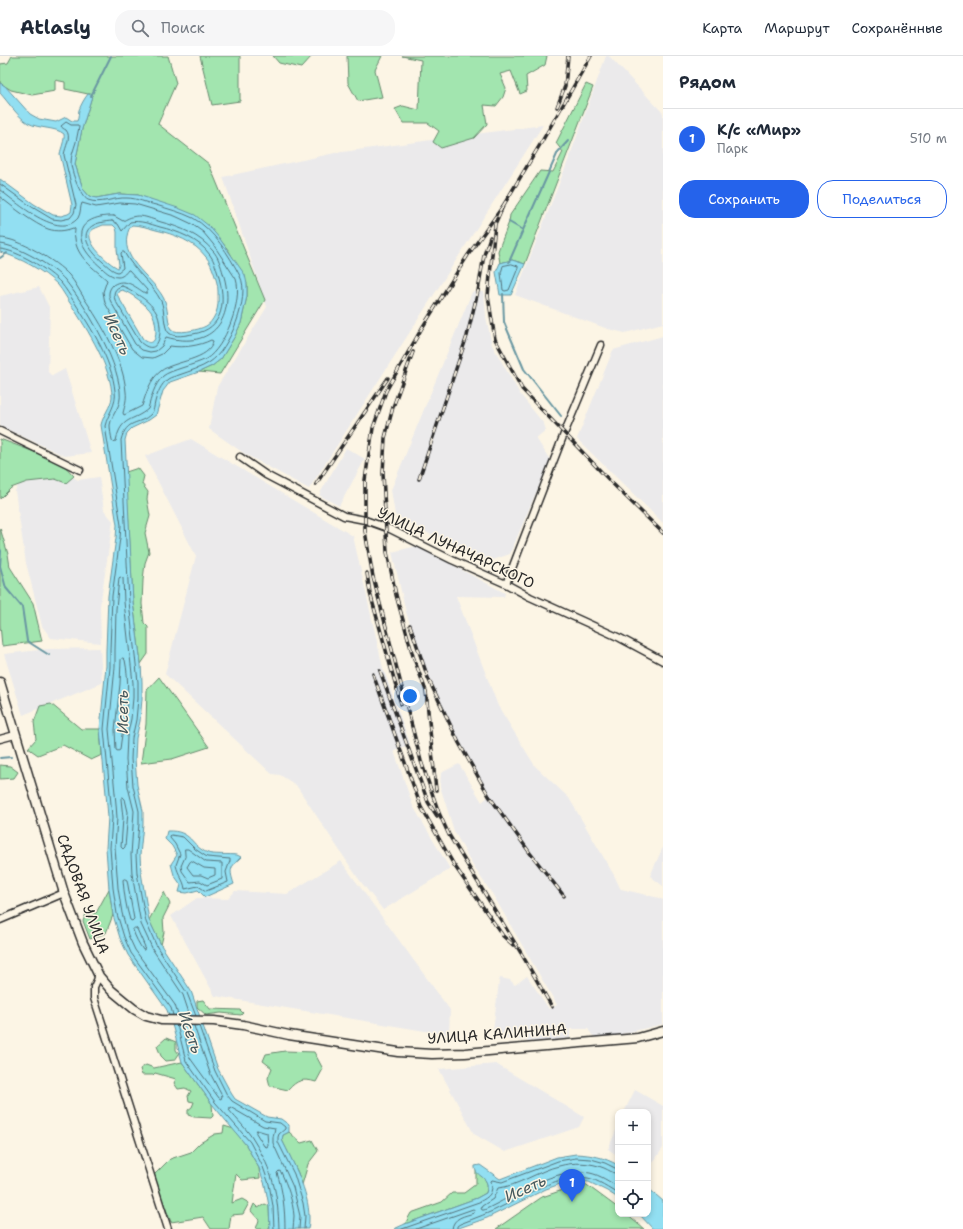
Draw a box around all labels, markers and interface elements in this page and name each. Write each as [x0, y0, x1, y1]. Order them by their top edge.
search box [115, 10, 395, 46]
text: Atlasly [20, 15, 91, 40]
icon: search [129, 17, 151, 39]
text: Поиск [161, 18, 205, 38]
text: Карта [702, 19, 742, 37]
text: Маршрут [764, 19, 830, 37]
text: Сохранённые [852, 19, 943, 37]
text: Рядом [679, 71, 736, 93]
text: К/с «Мир» [717, 120, 801, 140]
text: 1 [689, 130, 695, 147]
text: 510 m [910, 130, 947, 147]
text: Парк [717, 140, 748, 157]
button: Сохранить [679, 180, 809, 218]
button: Поделиться [817, 180, 947, 218]
water label: Исеть [99, 310, 136, 359]
street label: УЛИЦА ЛУНАЧАРСКОГО [374, 503, 538, 593]
your location [400, 686, 420, 706]
water label: Исеть [112, 690, 133, 734]
street label: САДОВАЯ УЛИЦА [52, 831, 114, 957]
water label: Исеть [173, 1008, 208, 1056]
street label: УЛИЦА КАЛИНИНА [427, 1019, 567, 1049]
map controls [615, 1109, 651, 1217]
button: + [615, 1109, 651, 1145]
button: − [615, 1145, 651, 1181]
pin: 1 [559, 1169, 585, 1202]
water label: Исеть [501, 1170, 550, 1207]
button: locate [615, 1181, 651, 1217]

